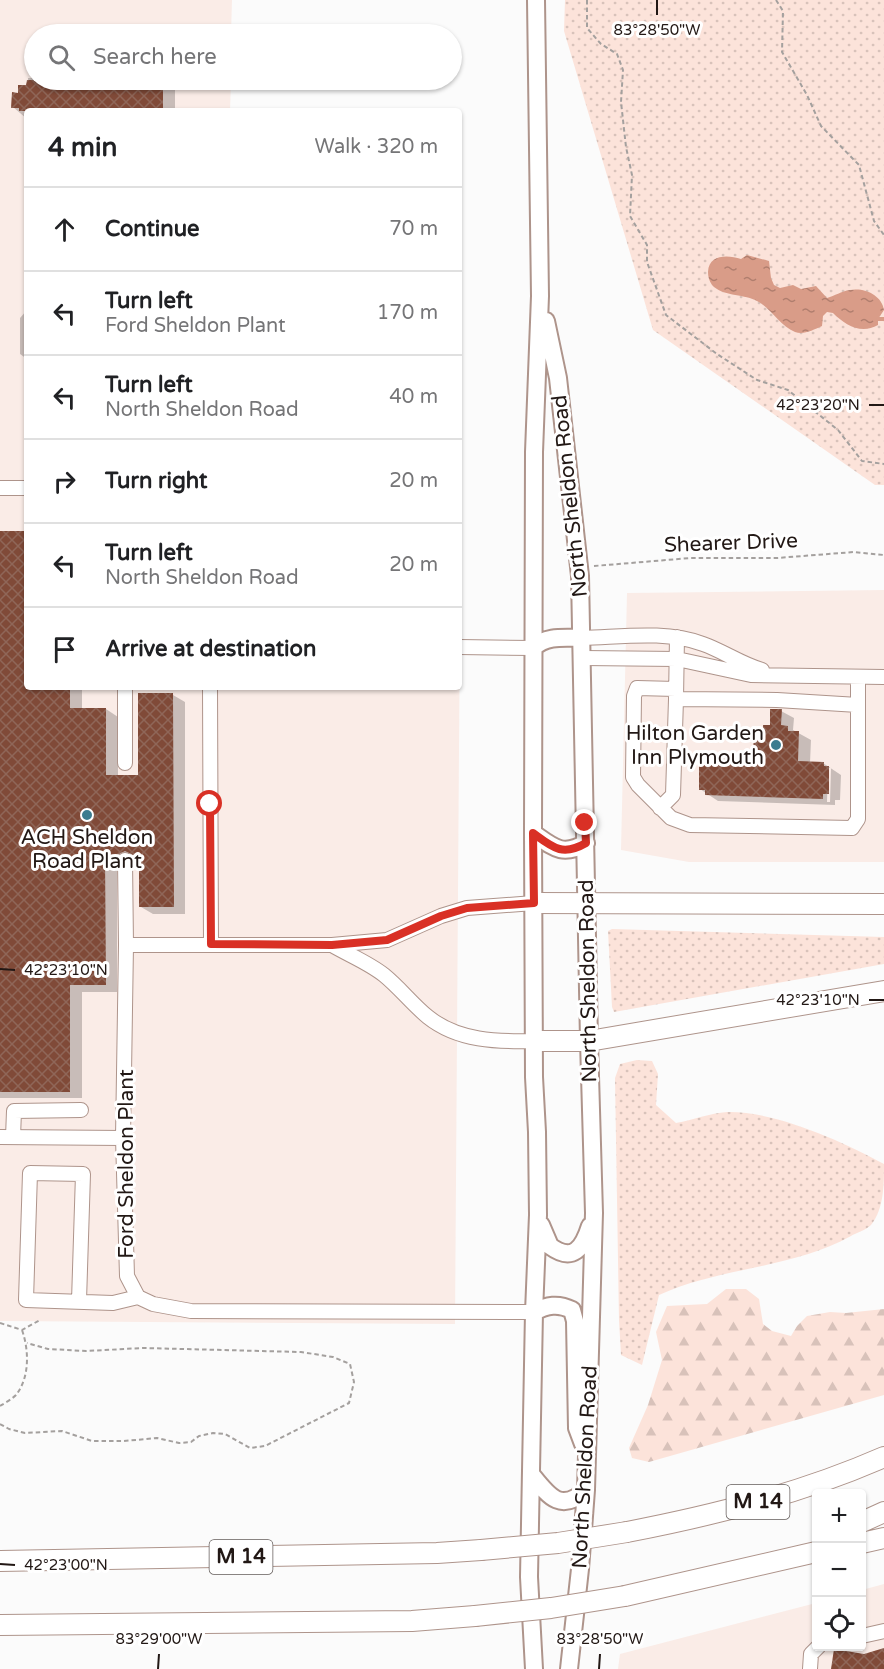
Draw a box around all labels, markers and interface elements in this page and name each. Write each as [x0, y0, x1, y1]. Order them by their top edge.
text: 83°28'50"W [614, 21, 700, 39]
search box [24, 24, 462, 90]
icon: search [45, 41, 78, 74]
text: Search here [93, 44, 217, 70]
text: 4 min [48, 132, 117, 163]
text: Walk · 320 m [315, 135, 438, 159]
icon: ahead [48, 213, 81, 246]
text: Continue [105, 216, 200, 242]
text: 70 m [389, 217, 438, 241]
text: Turn left [105, 288, 193, 314]
icon: left [48, 297, 81, 330]
text: 170 m [377, 301, 438, 325]
text: Ford Sheldon Plant [105, 314, 286, 338]
text: Turn left [105, 372, 193, 398]
icon: left [48, 381, 81, 414]
text: 40 m [389, 385, 438, 409]
street label: North Sheldon Road [547, 394, 593, 598]
text: 42°23'20"N [776, 396, 860, 414]
text: North Sheldon Road [105, 398, 299, 422]
icon: right [48, 465, 81, 498]
text: Turn right [105, 468, 207, 494]
text: 20 m [389, 469, 438, 493]
street label: Shearer Drive [664, 528, 799, 558]
text: Turn left [105, 540, 193, 566]
icon: left [48, 549, 81, 582]
text: 20 m [389, 553, 438, 577]
text: North Sheldon Road [105, 566, 299, 590]
icon: arrive [48, 633, 81, 666]
text: Arrive at destination [105, 636, 316, 662]
place label: Hilton Garden Inn Plymouth [626, 721, 764, 770]
marker: Hilton Garden Inn Plymouth [769, 738, 783, 752]
route start [196, 790, 222, 816]
marker: ACH Sheldon Road Plant [80, 808, 94, 822]
route end [571, 809, 597, 835]
place label: ACH Sheldon Road Plant [21, 825, 153, 874]
street label: North Sheldon Road [574, 879, 602, 1083]
text: 42°23'10"N [24, 961, 108, 979]
text: 42°23'10"N [776, 991, 860, 1009]
street label: Ford Sheldon Plant [114, 1069, 139, 1259]
street label: North Sheldon Road [567, 1365, 603, 1569]
road number: M 14 [726, 1485, 789, 1519]
map controls [812, 1489, 866, 1651]
button: + [812, 1489, 866, 1543]
road number: M 14 [210, 1540, 272, 1574]
button: − [812, 1543, 866, 1597]
text: 42°23'00"N [24, 1556, 108, 1574]
button: locate [812, 1597, 866, 1651]
text: 83°29'00"W [116, 1630, 202, 1648]
text: 83°28'50"W [557, 1630, 643, 1648]

